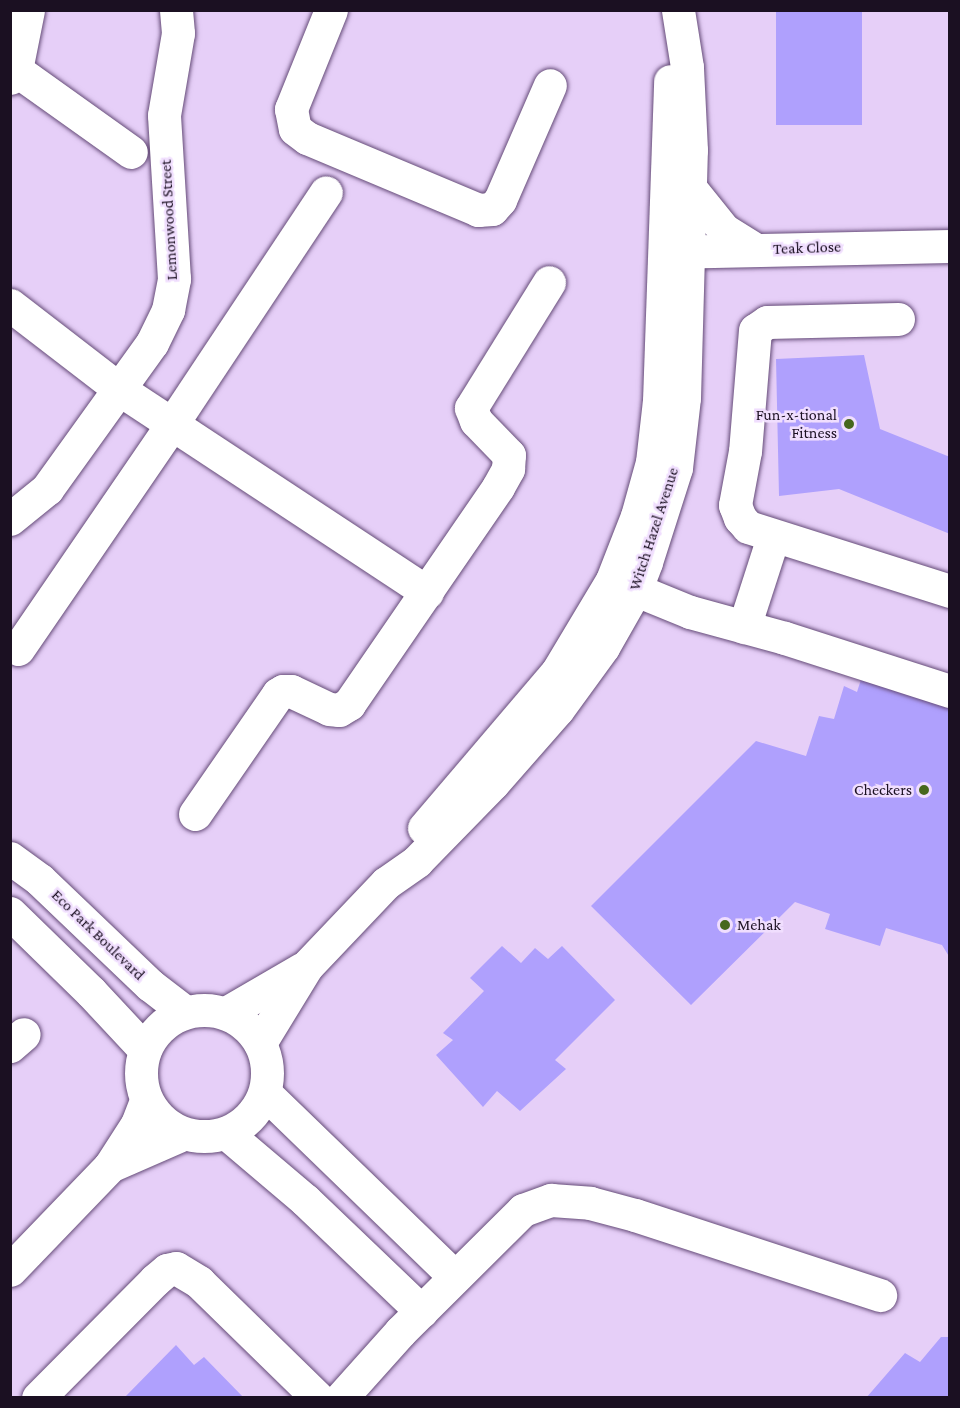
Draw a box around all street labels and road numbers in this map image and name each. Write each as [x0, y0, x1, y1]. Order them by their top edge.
street label: Lemonwood Street [156, 159, 182, 281]
street label: Teak Close [773, 237, 841, 259]
street label: Witch Hazel Avenue [625, 465, 683, 593]
street label: Eco Park Boulevard [47, 886, 149, 984]

